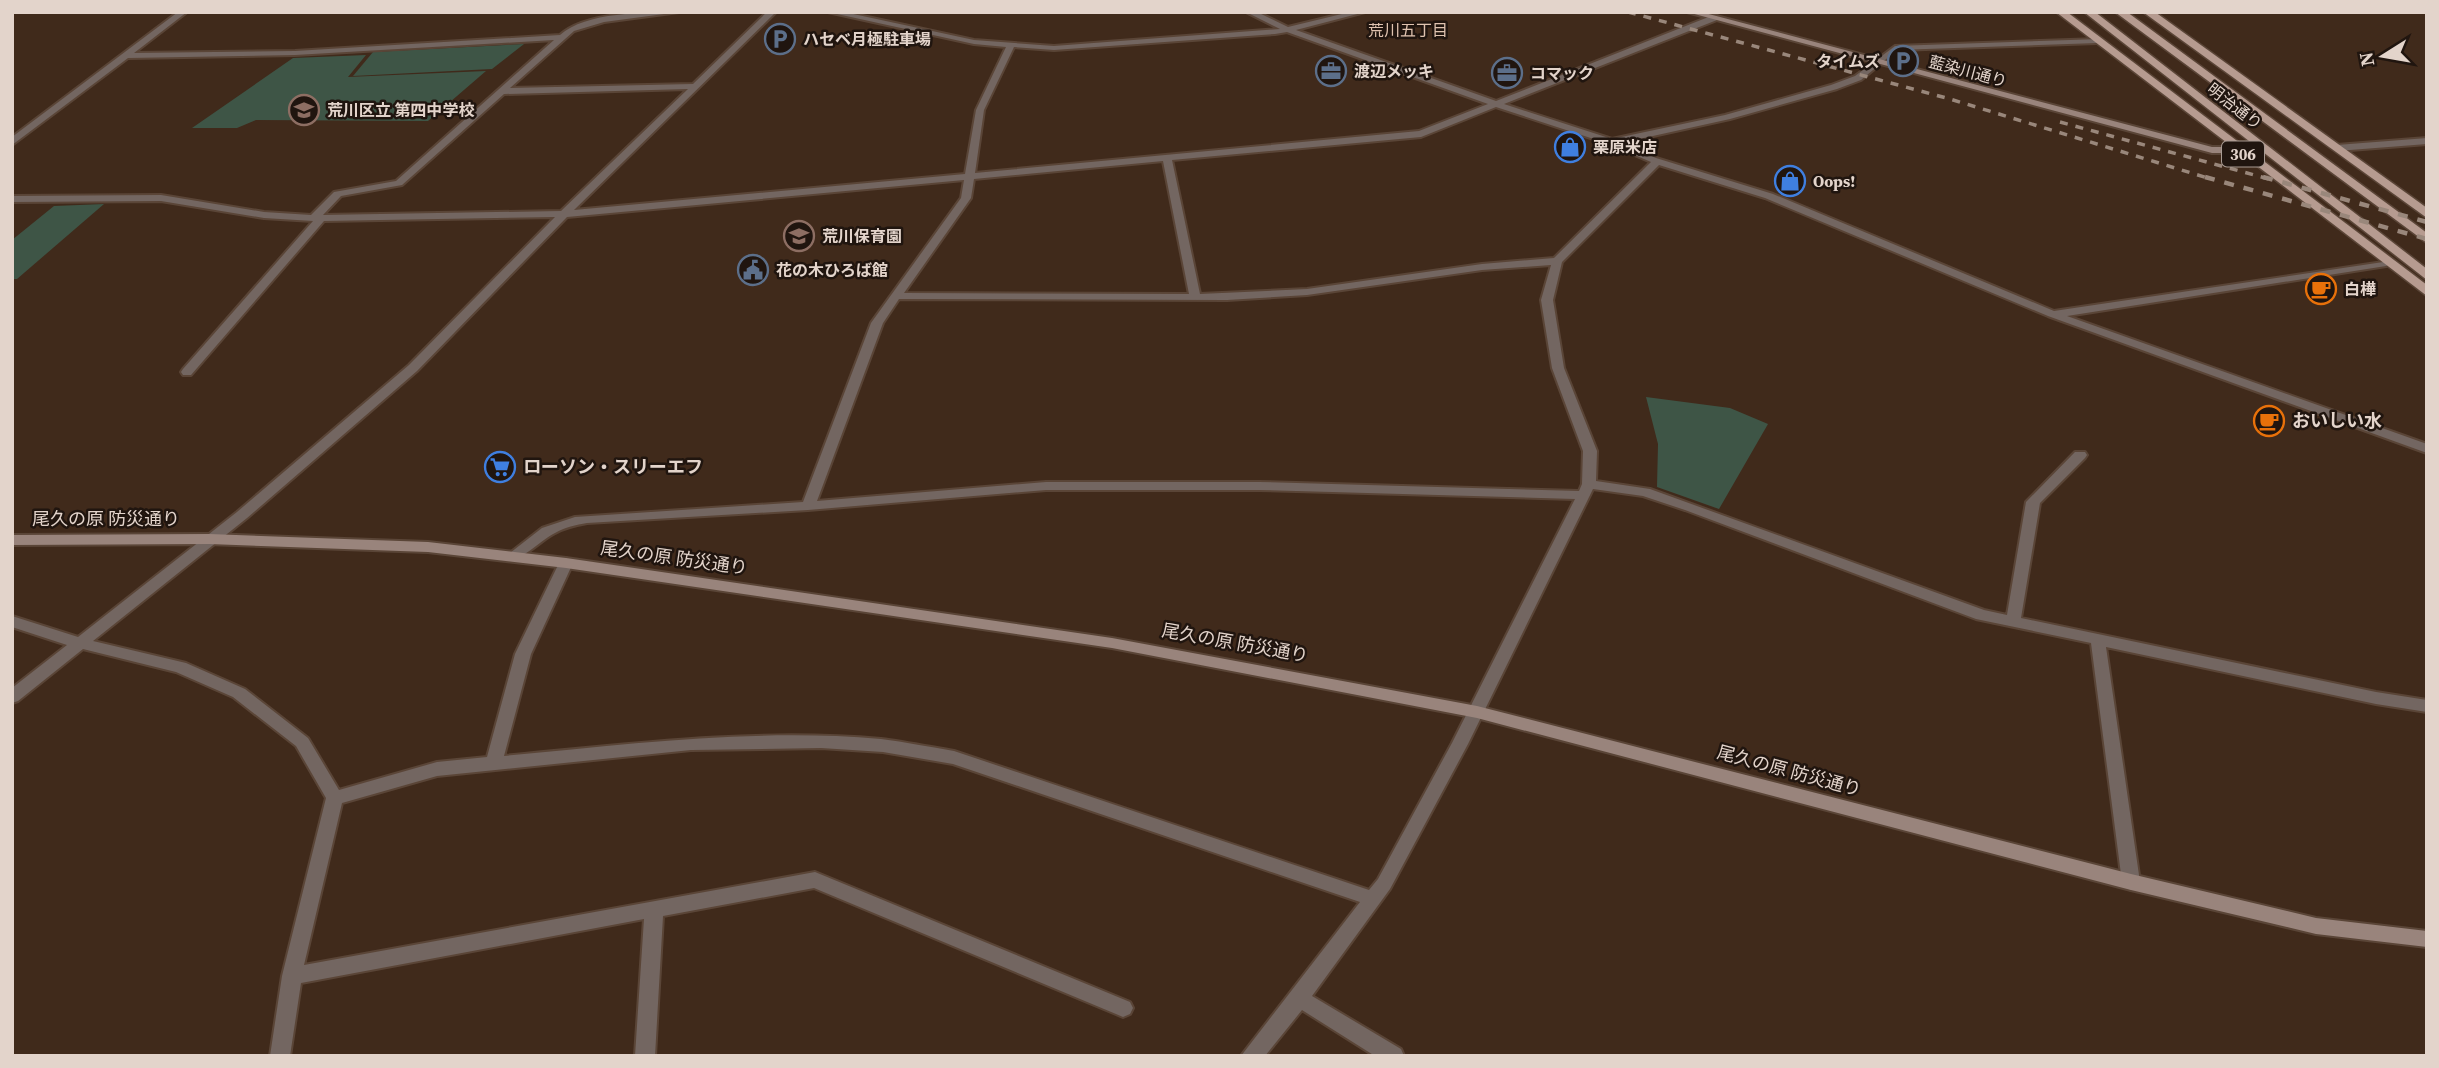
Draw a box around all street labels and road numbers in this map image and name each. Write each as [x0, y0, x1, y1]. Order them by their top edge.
street label: 藍染川通り [1927, 50, 2009, 92]
street label: 明治通り [2203, 78, 2267, 134]
road number: 306 [2222, 142, 2264, 166]
street label: 尾久の原 防災通り [32, 506, 180, 531]
street label: 尾久の原 防災通り [599, 535, 749, 580]
street label: 尾久の原 防災通り [1160, 617, 1310, 668]
street label: 尾久の原 防災通り [1714, 739, 1864, 802]

